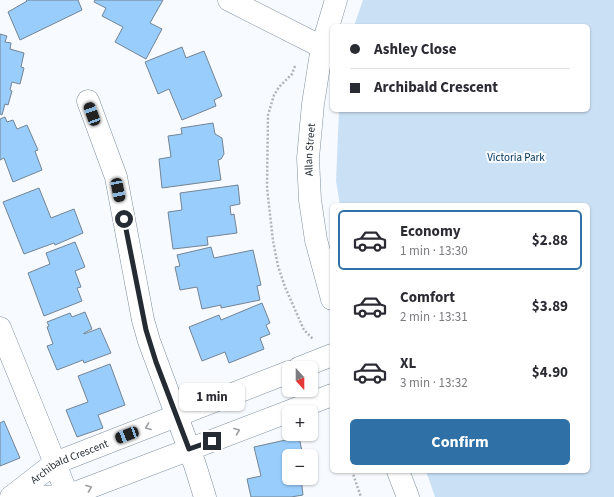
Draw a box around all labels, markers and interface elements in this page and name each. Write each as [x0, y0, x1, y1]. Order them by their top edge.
text: Ashley Close [374, 39, 456, 60]
text: Archibald Crescent [374, 77, 498, 98]
car [82, 101, 102, 127]
street label: Allan Street [300, 122, 319, 176]
park label: Victoria Park [487, 150, 545, 165]
car [110, 177, 126, 203]
route start [115, 210, 133, 228]
text: Economy [400, 221, 461, 242]
icon: car [352, 222, 388, 258]
text: $2.88 [532, 230, 568, 251]
text: 1 min · 13:30 [400, 242, 468, 260]
text: Comfort [400, 287, 455, 308]
icon: car [352, 288, 388, 324]
text: $3.89 [532, 296, 568, 317]
text: 2 min · 13:31 [400, 308, 468, 326]
text: XL [400, 353, 416, 374]
icon: car [352, 354, 388, 390]
north arrow [282, 361, 318, 397]
map controls [282, 361, 318, 485]
text: $4.90 [532, 362, 568, 383]
text: 3 min · 13:32 [400, 374, 468, 392]
callout: 1 min [179, 383, 245, 411]
text: 1 min [196, 388, 228, 406]
button: + [282, 405, 318, 441]
button: Confirm [350, 419, 570, 465]
one-way arrow [145, 422, 152, 430]
car [114, 425, 140, 445]
one-way arrow [233, 428, 240, 436]
route end [203, 432, 221, 450]
street label: Archibald Crescent [27, 435, 111, 487]
button: − [282, 449, 318, 485]
one-way arrow [86, 484, 93, 492]

